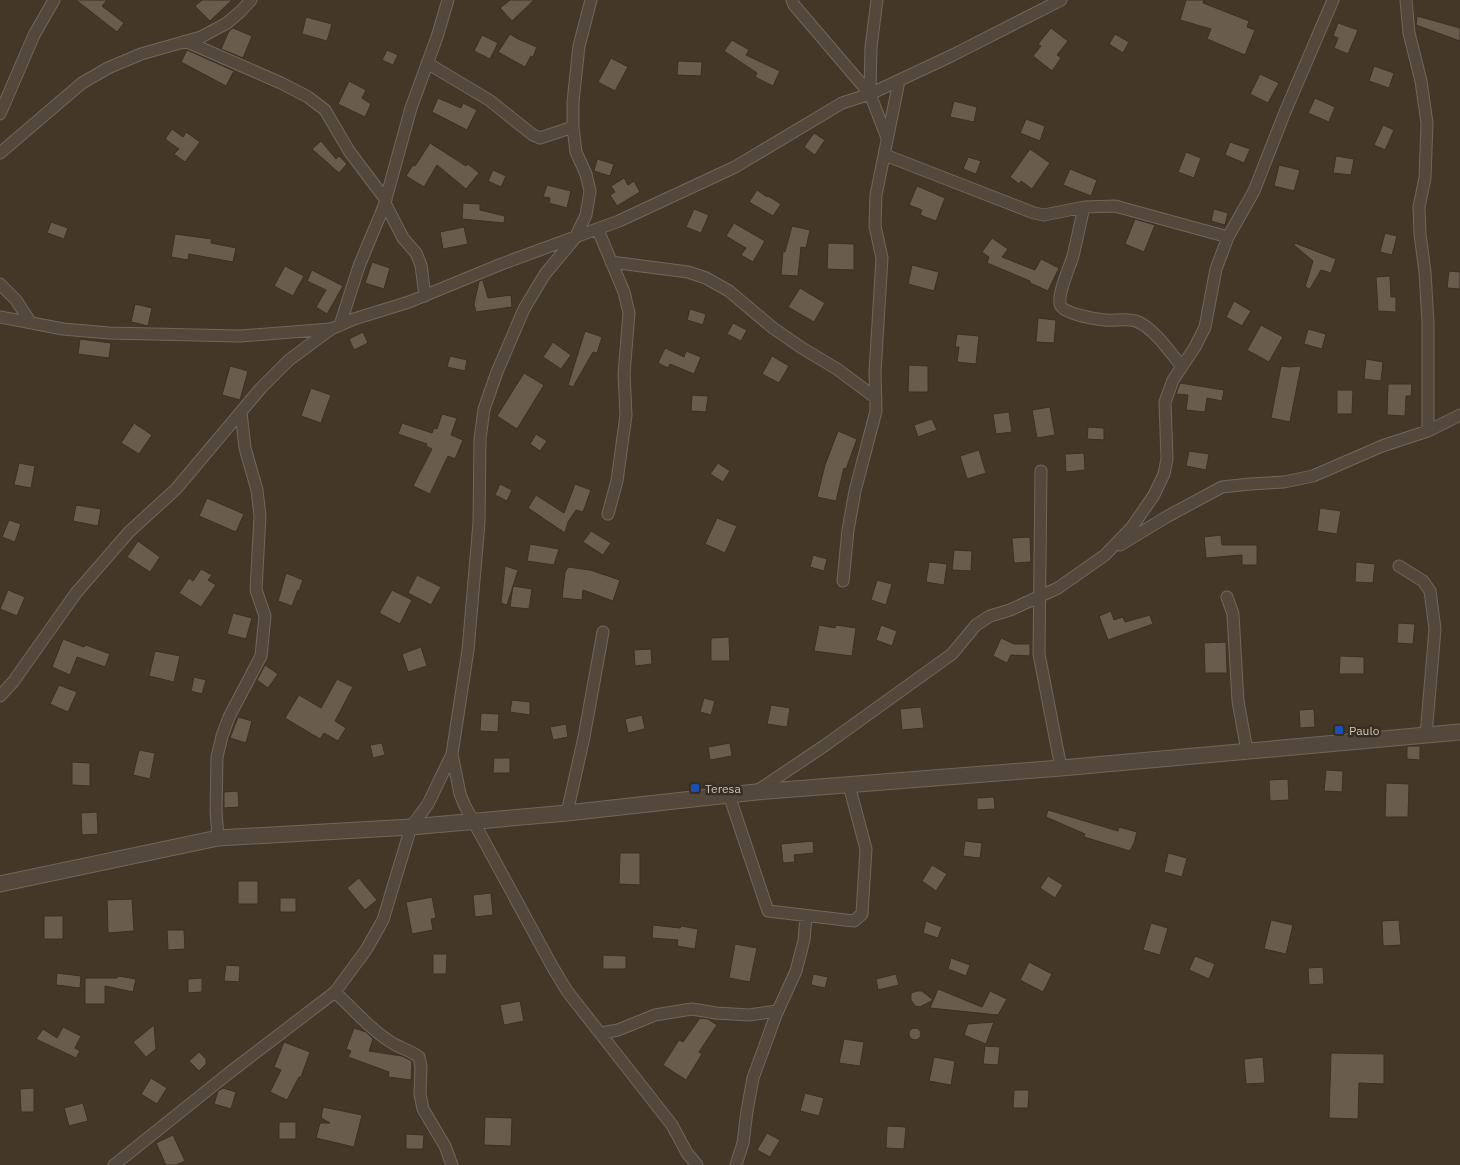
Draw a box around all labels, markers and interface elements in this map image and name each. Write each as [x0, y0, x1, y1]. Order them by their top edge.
place label: Paulo [1349, 723, 1380, 738]
marker: Paulo [1333, 724, 1345, 736]
place label: Teresa [705, 781, 741, 796]
marker: Teresa [689, 782, 701, 794]

